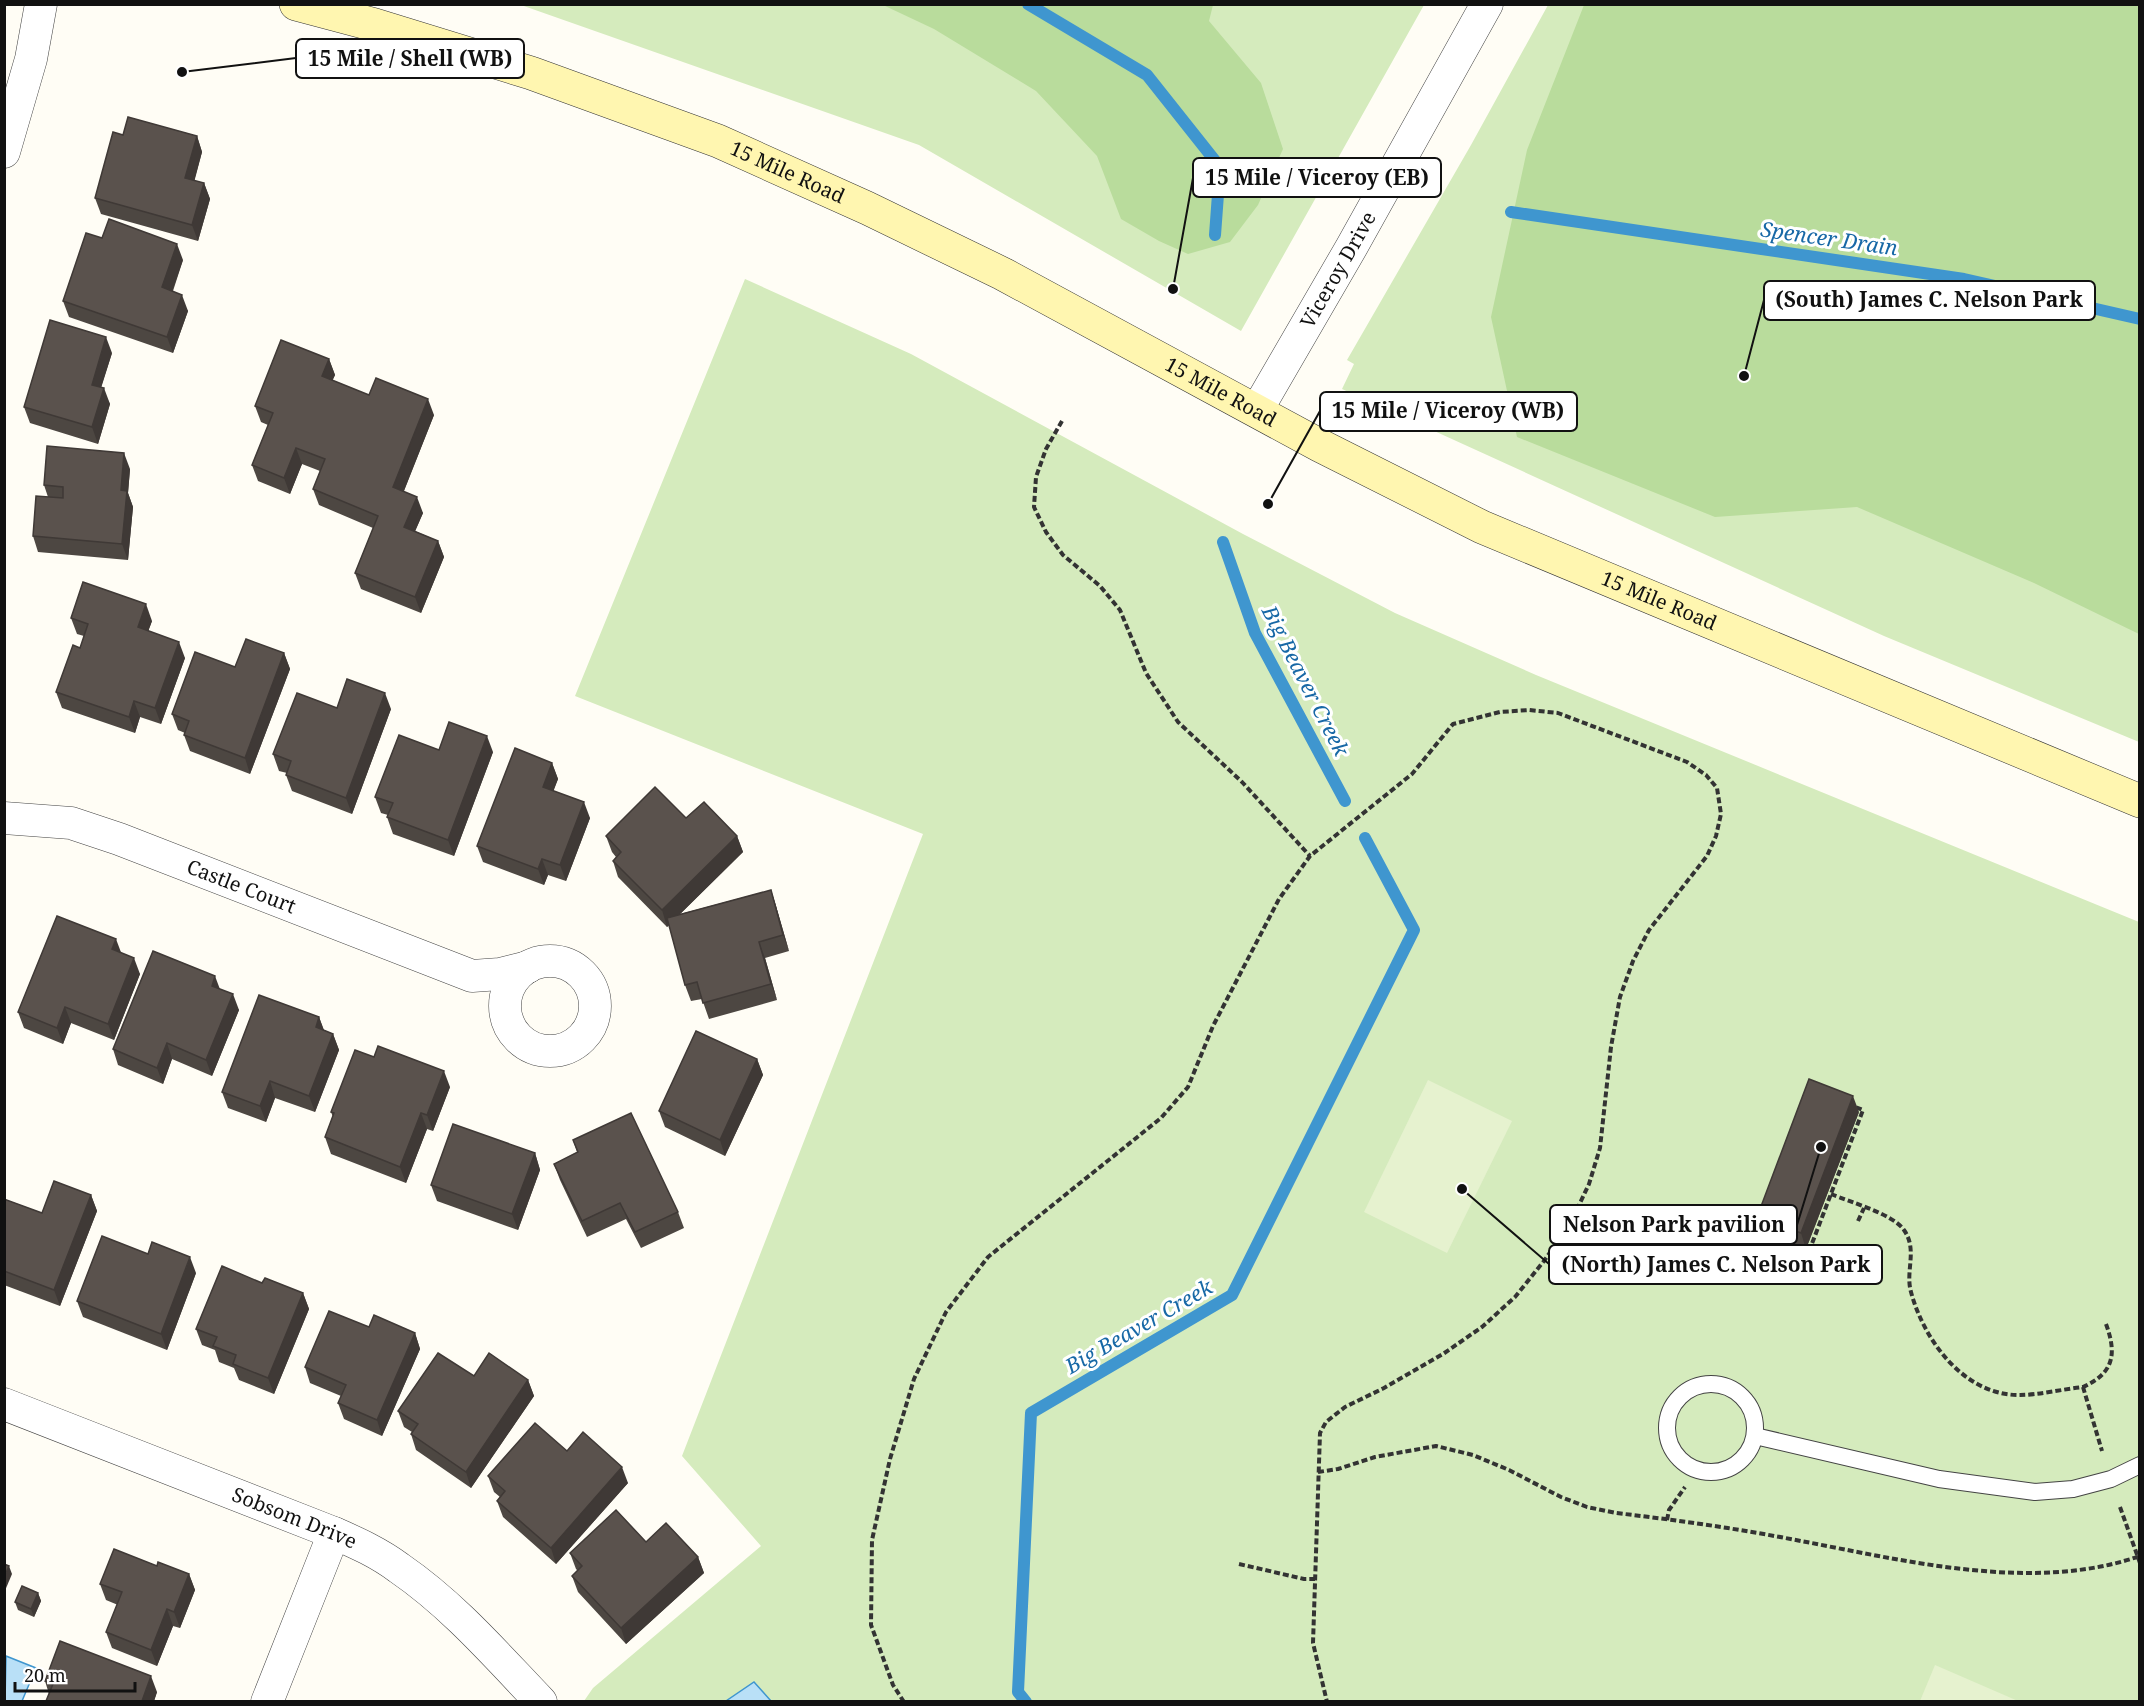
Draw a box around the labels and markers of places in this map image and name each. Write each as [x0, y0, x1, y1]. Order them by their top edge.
callout: 15 Mile / Shell (WB) [296, 39, 524, 78]
callout: 15 Mile / Viceroy (EB) [1193, 158, 1441, 197]
callout: (South) James C. Nelson Park [1764, 281, 2095, 320]
callout: 15 Mile / Viceroy (WB) [1320, 392, 1577, 431]
callout: Nelson Park pavilion [1550, 1205, 1797, 1244]
callout: (North) James C. Nelson Park [1549, 1245, 1882, 1284]

